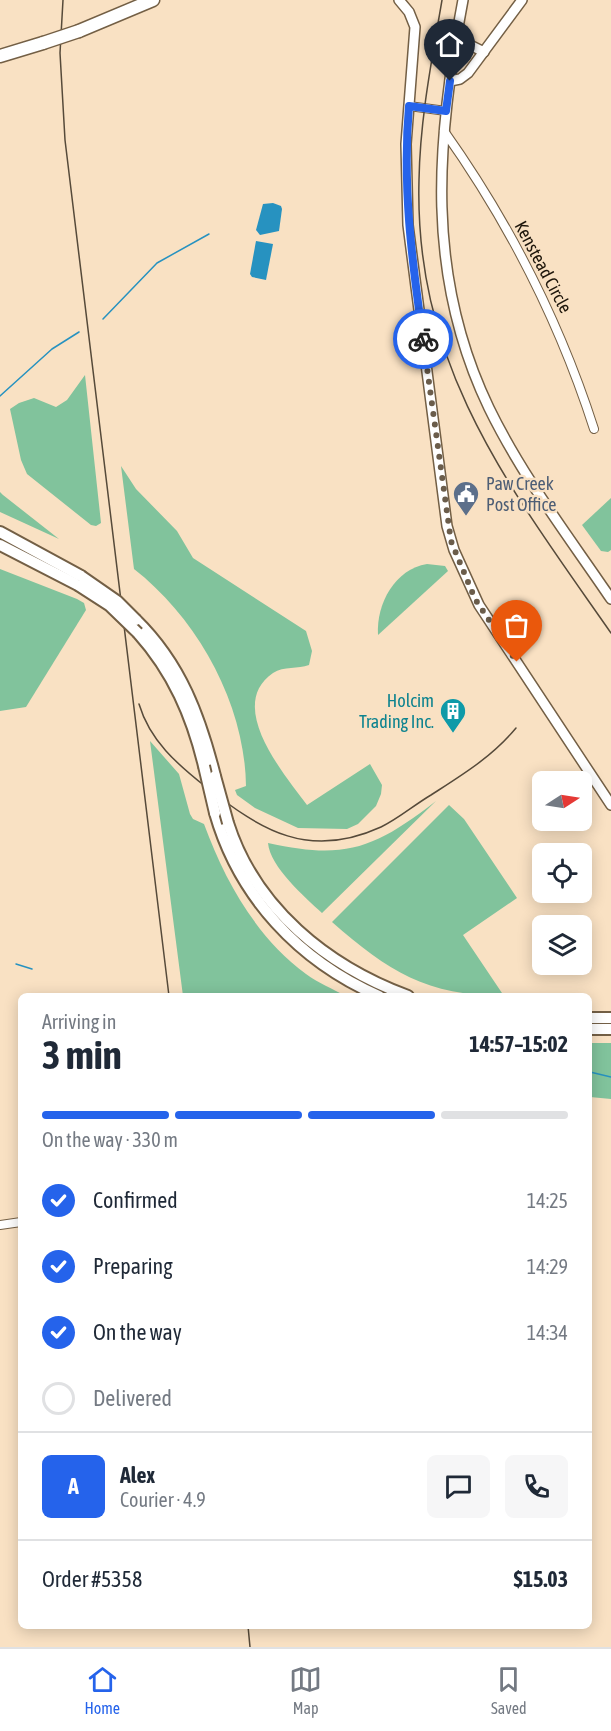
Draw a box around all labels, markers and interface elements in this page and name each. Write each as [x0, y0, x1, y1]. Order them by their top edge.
pin [424, 19, 475, 81]
icon: home [433, 28, 466, 61]
street label: Kenstead Circle [510, 217, 576, 316]
courier [393, 309, 453, 369]
icon: bike [407, 323, 440, 356]
place label: Paw Creek Post Office [486, 473, 556, 515]
public building icon: Paw Creek Post Office [451, 479, 481, 517]
pin [491, 600, 542, 662]
icon: bag [500, 609, 533, 642]
place label: Holcim Trading Inc. [359, 690, 434, 732]
building icon: Holcim Trading Inc. [438, 696, 468, 734]
north arrow [532, 771, 592, 831]
map controls [532, 771, 592, 975]
button: locate [532, 843, 592, 903]
button: layers [532, 915, 592, 975]
text: Arriving in [42, 1010, 116, 1033]
text: 14:57–15:02 [469, 1031, 568, 1057]
text: 3 min [42, 1033, 122, 1077]
text: On the way · 330 m [42, 1128, 178, 1151]
icon: check [42, 1184, 75, 1217]
text: Confirmed [93, 1187, 178, 1213]
text: 14:25 [527, 1189, 568, 1212]
icon: check [42, 1250, 75, 1283]
text: Preparing [93, 1253, 173, 1279]
text: 14:29 [527, 1255, 568, 1278]
icon: check [42, 1316, 75, 1349]
text: On the way [93, 1319, 182, 1345]
text: 14:34 [527, 1321, 568, 1344]
text: Delivered [93, 1385, 172, 1411]
button: chat [427, 1455, 490, 1518]
button: phone [505, 1455, 568, 1518]
text: Alex [120, 1462, 155, 1488]
text: A [68, 1473, 79, 1499]
text: Courier · 4.9 [120, 1488, 206, 1511]
text: Order #5358 [42, 1566, 142, 1592]
text: $15.03 [513, 1566, 568, 1592]
tab: Home [85, 1663, 120, 1717]
tab: Map [289, 1663, 322, 1717]
tab: Saved [491, 1663, 526, 1717]

